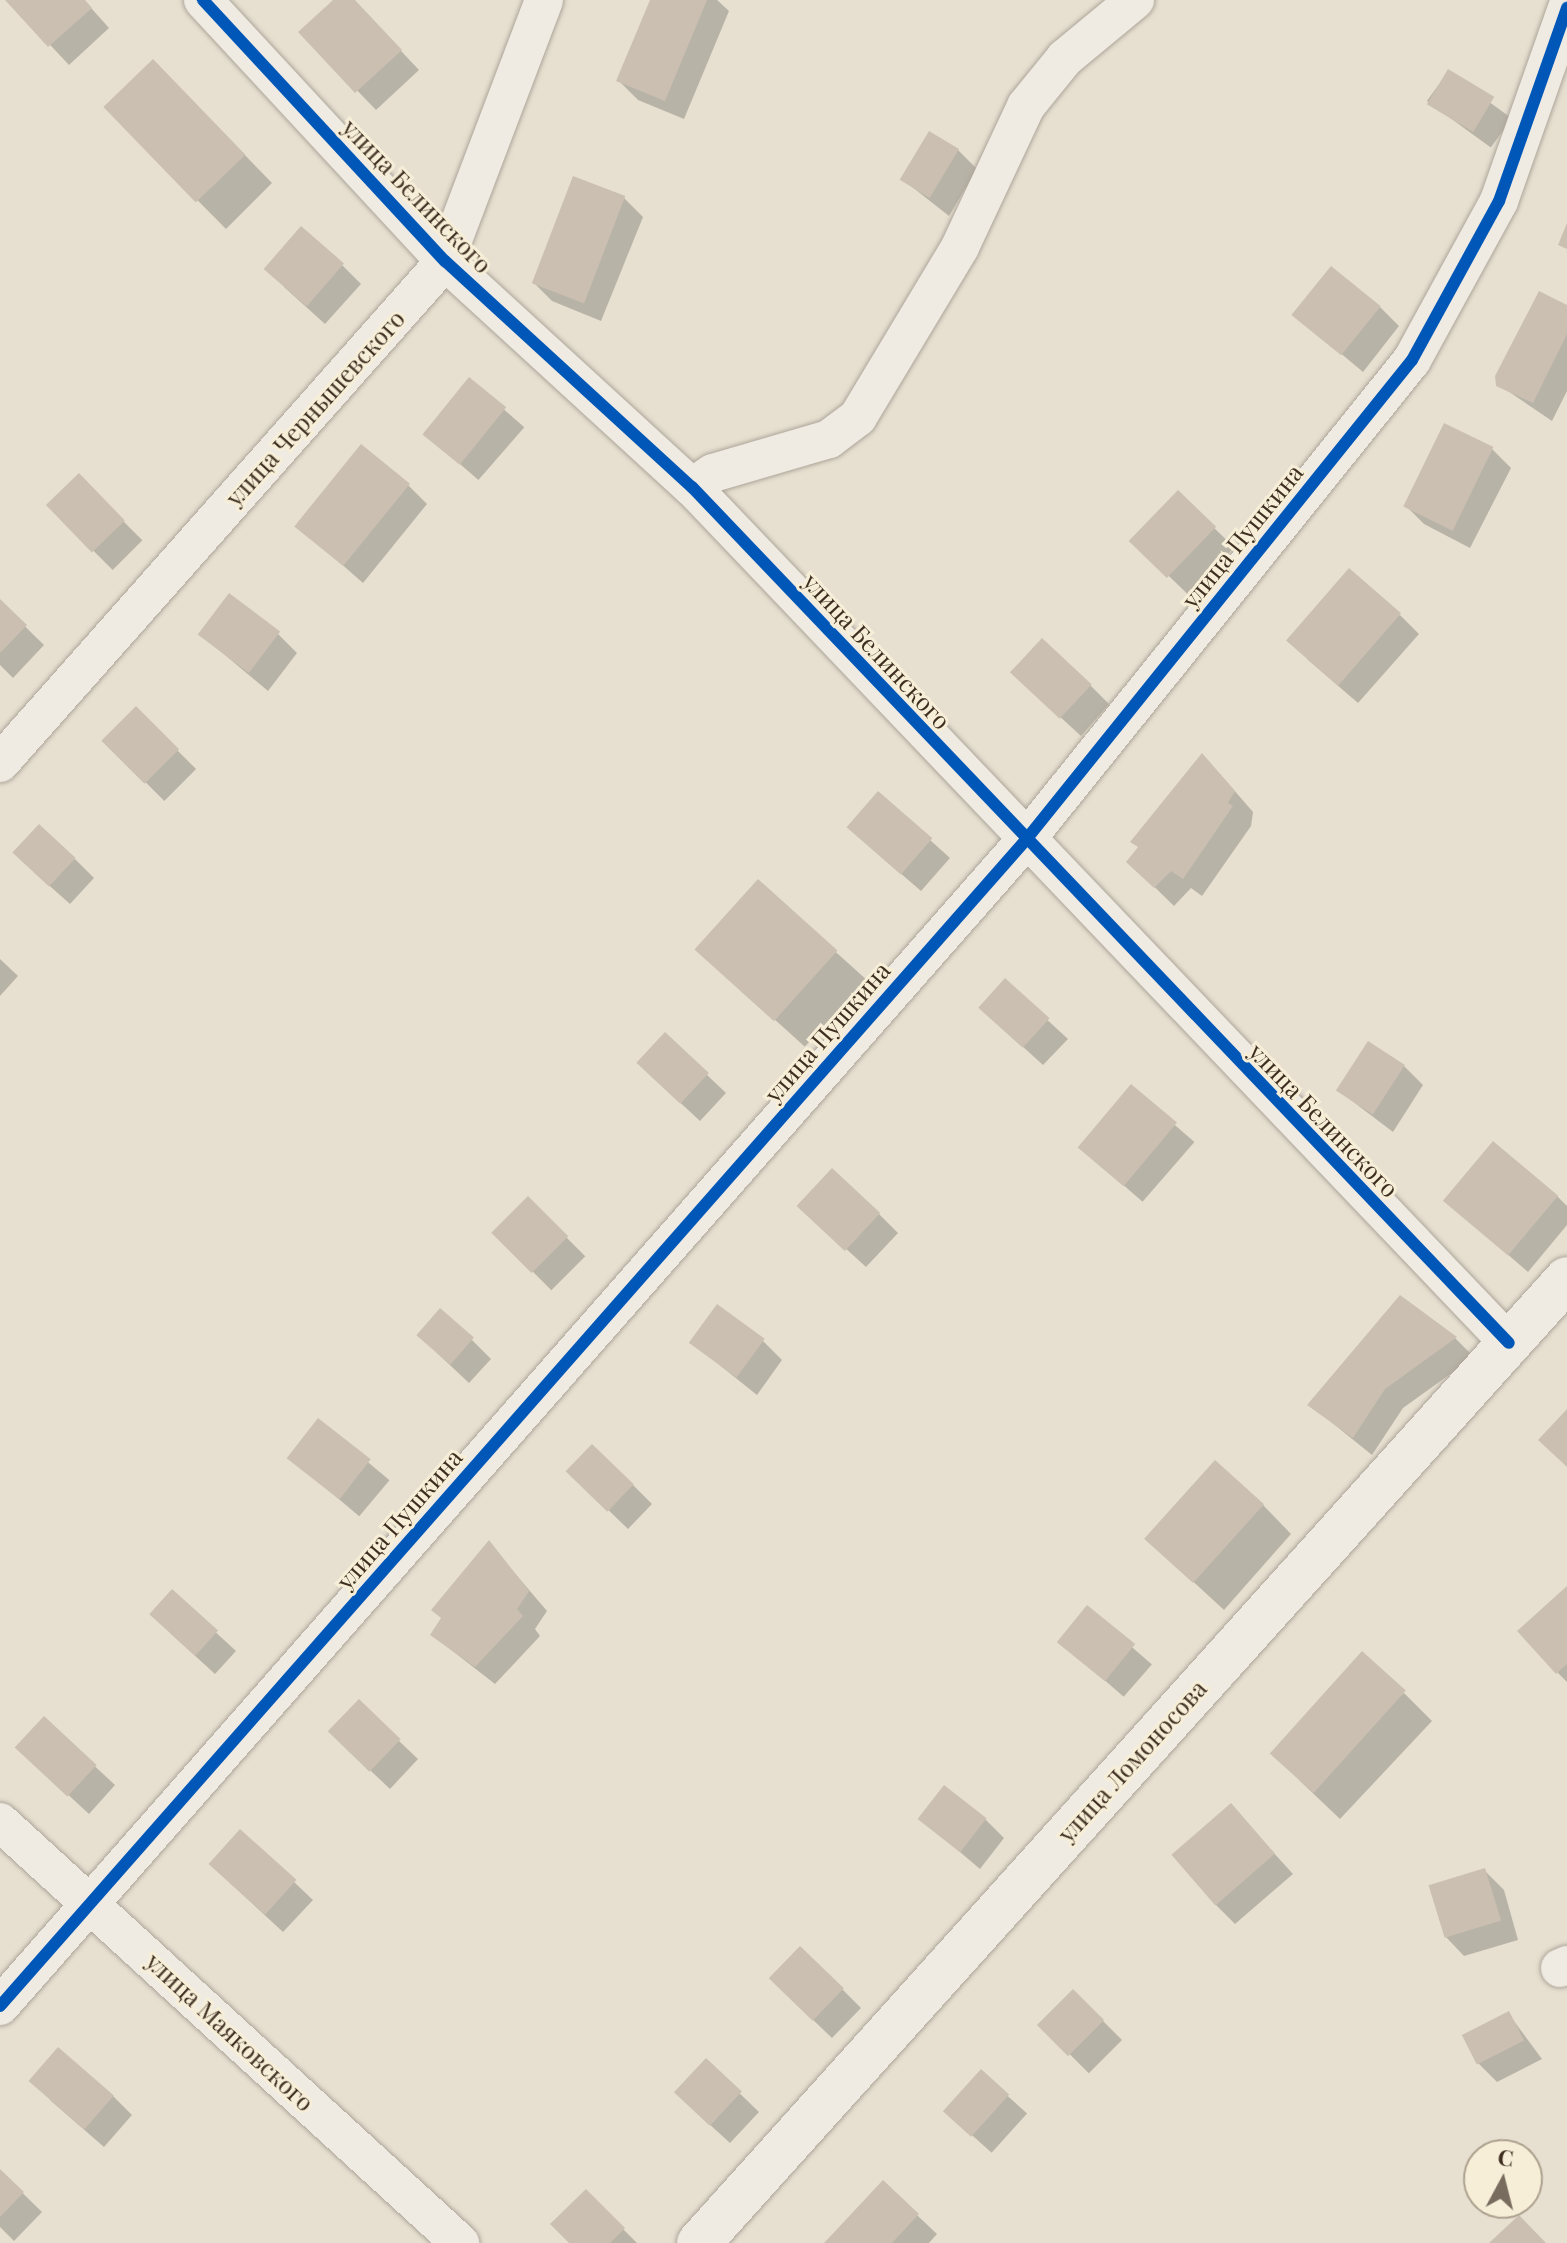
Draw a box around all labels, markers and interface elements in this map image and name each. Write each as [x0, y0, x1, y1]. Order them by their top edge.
street label: улица Белинского [336, 113, 498, 279]
street label: улица Чернышевского [220, 304, 410, 512]
street label: улица Пушкина [1175, 458, 1309, 614]
street label: улица Белинского [797, 567, 957, 735]
street label: улица Пушкина [758, 956, 896, 1108]
street label: улица Белинского [1243, 1037, 1405, 1203]
street label: улица Пушкина [330, 1443, 468, 1595]
street label: улица Ломоносова [1052, 1674, 1212, 1848]
street label: улица Маяковского [140, 1947, 320, 2117]
north arrow [1463, 2139, 1543, 2219]
text: С [1496, 2141, 1515, 2173]

